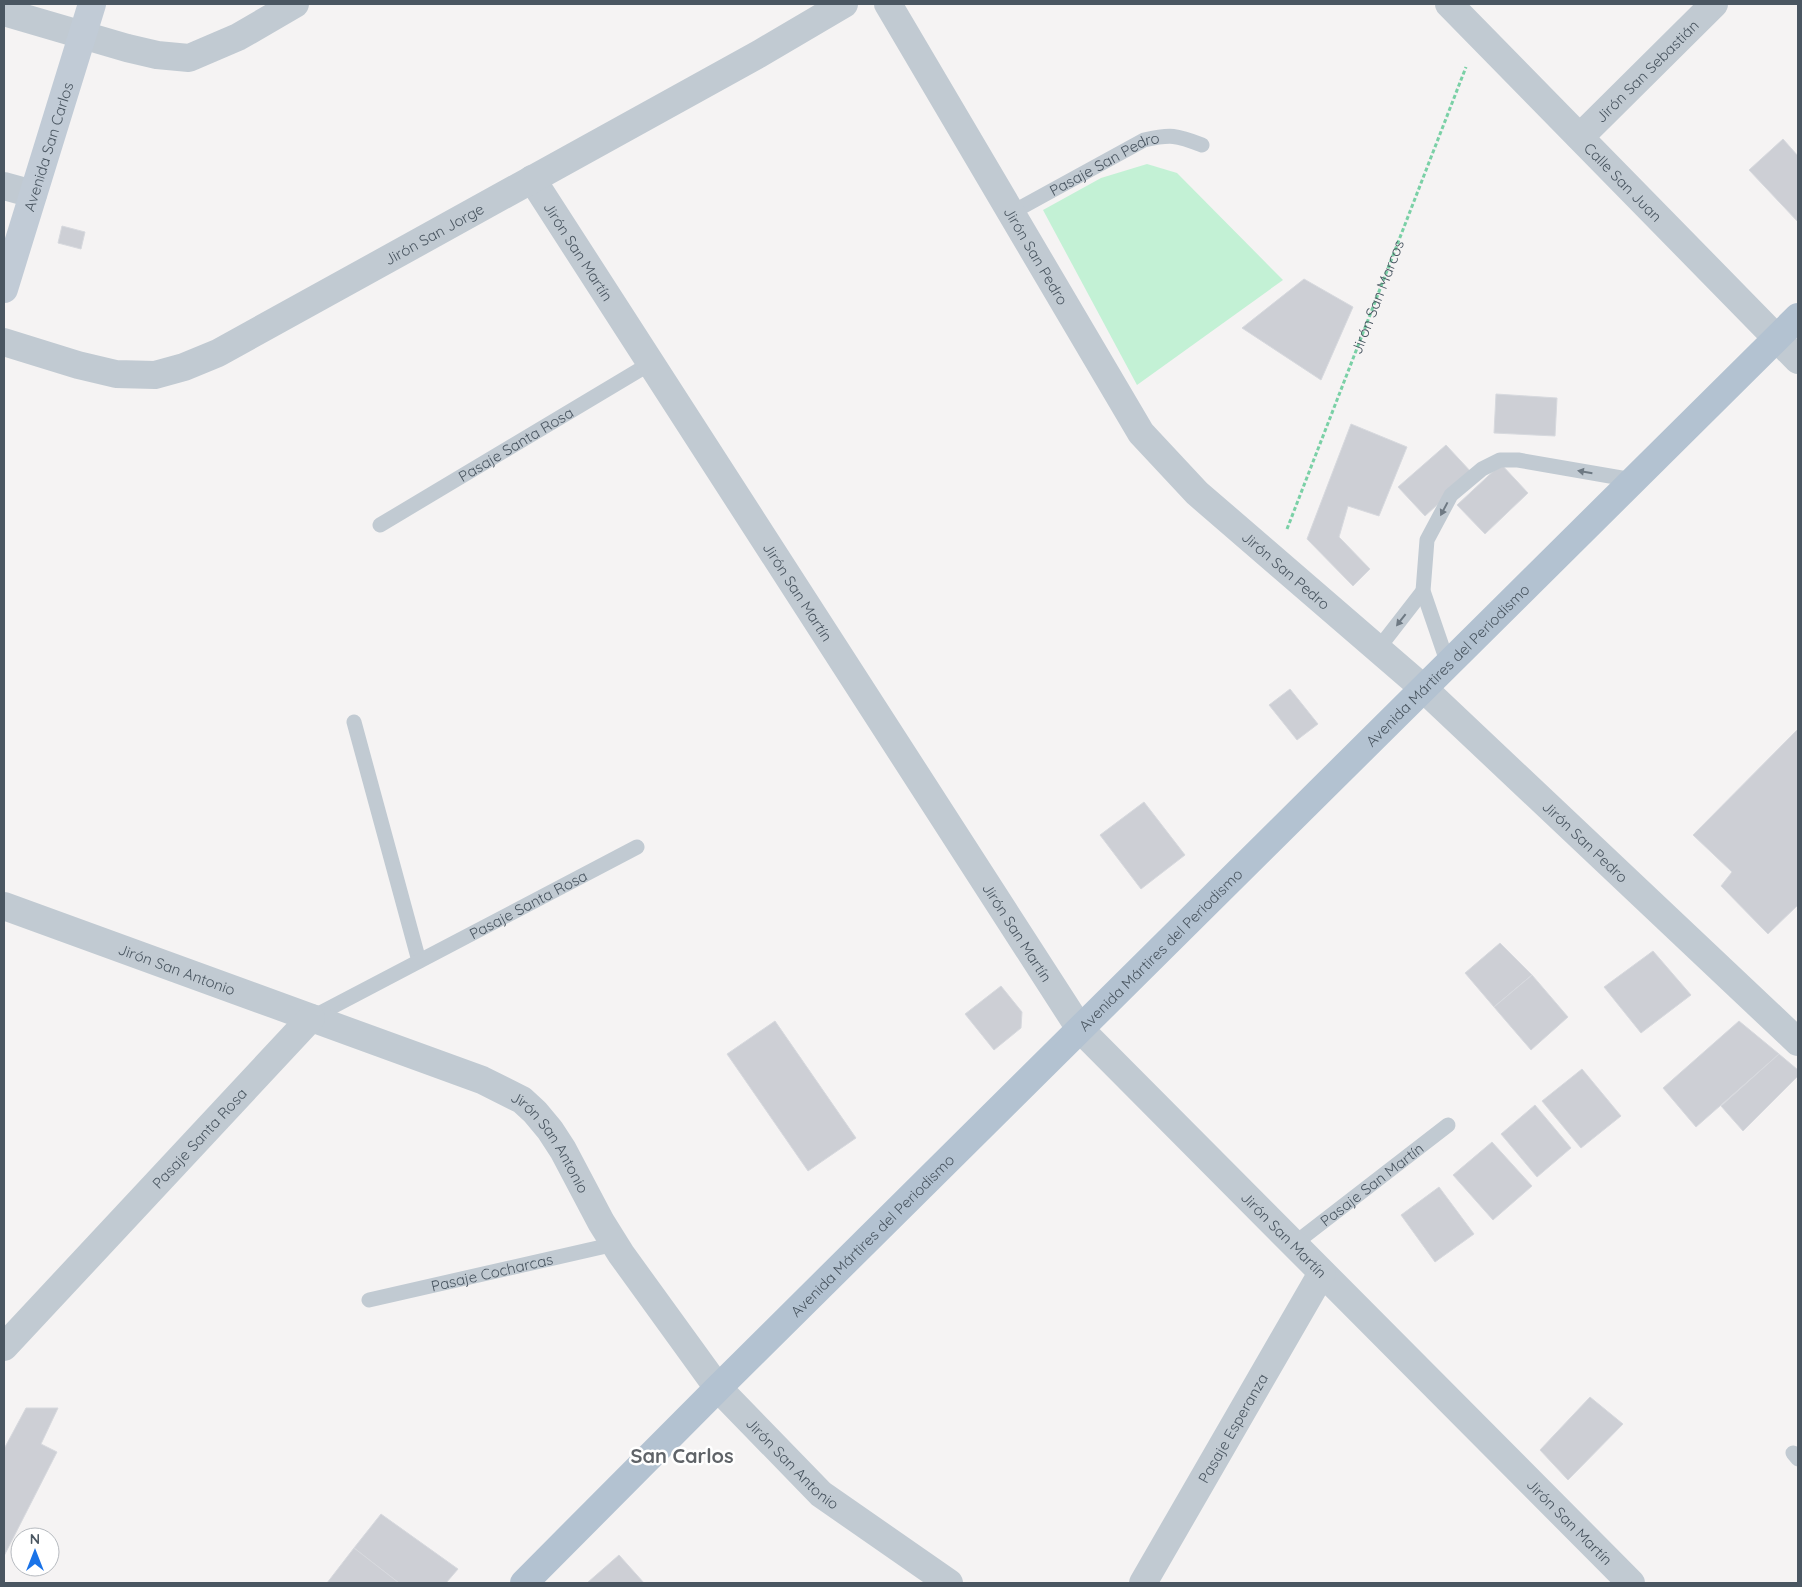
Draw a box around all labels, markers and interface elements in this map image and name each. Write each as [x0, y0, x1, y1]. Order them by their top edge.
street label: Jirón San Sebastián [1591, 15, 1702, 126]
street label: Avenida San Carlos [19, 80, 77, 214]
street label: Pasaje San Pedro [1046, 128, 1161, 200]
street label: Calle San Juan [1580, 138, 1666, 225]
street label: Jirón San Martín [540, 198, 617, 304]
street label: Jirón San Jorge [381, 199, 487, 269]
street label: Jirón San Pedro [1000, 203, 1073, 308]
street label: Jirón San Marcos [1346, 237, 1408, 356]
street label: Pasaje Santa Rosa [455, 402, 577, 486]
one-way arrow [1577, 467, 1593, 475]
one-way arrow [1440, 502, 1448, 516]
street label: Jirón San Pedro [1238, 527, 1334, 613]
street label: Jirón San Martín [759, 539, 837, 645]
street label: Avenida Mártires del Periodismo [1361, 580, 1533, 750]
one-way arrow [1395, 613, 1406, 626]
street label: Jirón San Pedro [1539, 796, 1632, 886]
street label: Avenida Mártires del Periodismo [1074, 864, 1246, 1035]
street label: Pasaje Santa Rosa [466, 865, 590, 943]
street label: Jirón San Martín [979, 879, 1056, 985]
street label: Jirón San Antonio [116, 939, 238, 999]
street label: Pasaje Santa Rosa [148, 1084, 251, 1192]
street label: Jirón San Antonio [508, 1087, 593, 1196]
street label: Pasaje San Martín [1316, 1138, 1427, 1230]
street label: Avenida Mártires del Periodismo [786, 1150, 958, 1321]
street label: Jirón San Martín [1237, 1187, 1331, 1281]
street label: Pasaje Cocharcas [429, 1249, 555, 1295]
street label: Pasaje Esperanza [1193, 1370, 1272, 1486]
street label: Jirón San Antonio [742, 1413, 843, 1513]
district label: San Carlos [630, 1443, 734, 1468]
street label: Jirón San Martín [1523, 1474, 1617, 1569]
north arrow [10, 1527, 60, 1577]
text: N [30, 1530, 40, 1548]

